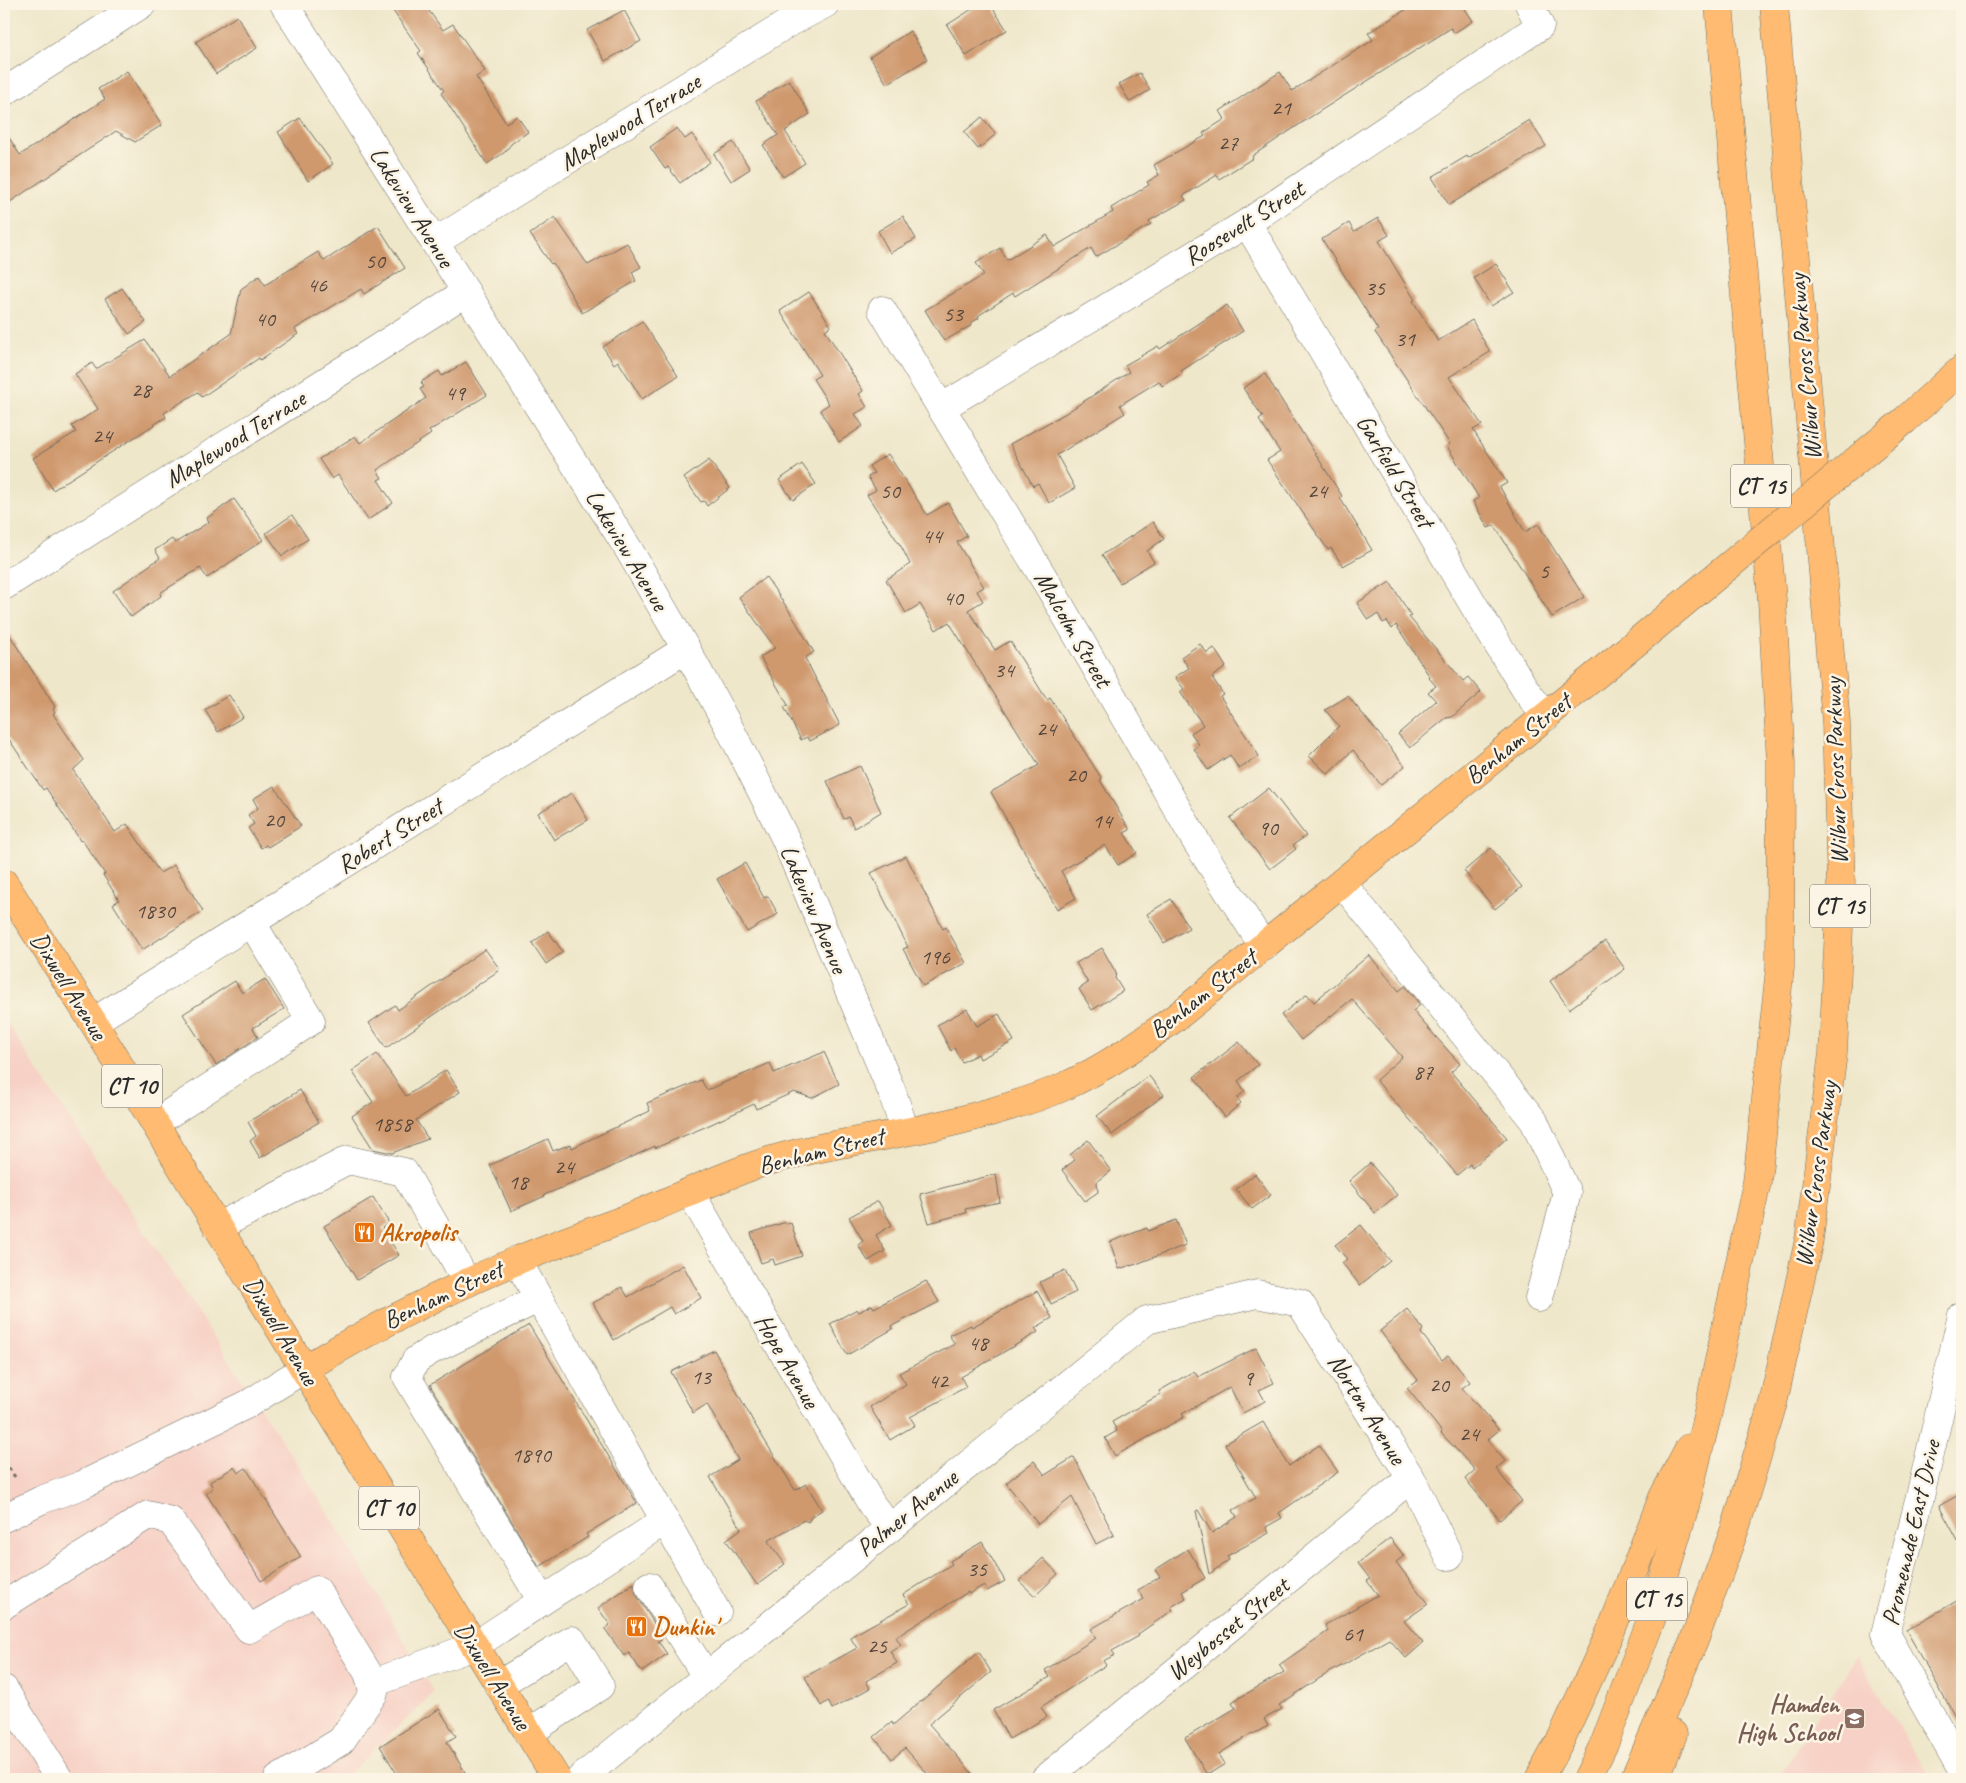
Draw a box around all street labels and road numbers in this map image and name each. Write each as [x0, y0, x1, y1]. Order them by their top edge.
street label: Maplewood Terrace [553, 65, 708, 178]
street label: Lakeview Avenue [362, 141, 463, 275]
street label: Roosevelt Street [1178, 172, 1313, 273]
street label: Wilbur Cross Parkway [1781, 270, 1829, 461]
street label: Maplewood Terrace [158, 382, 313, 495]
street label: Garfield Street [1349, 409, 1443, 537]
road number: CT 15 [1731, 464, 1791, 508]
street label: Lakeview Avenue [578, 483, 677, 618]
street label: Malcolm Street [1027, 565, 1120, 695]
street label: Wilbur Cross Parkway [1817, 675, 1855, 865]
street label: Benham Street [1458, 684, 1581, 792]
street label: Robert Street [331, 789, 452, 881]
street label: Lakeview Avenue [773, 840, 856, 980]
road number: CT 15 [1810, 884, 1870, 928]
street label: Dixwell Avenue [23, 926, 116, 1047]
street label: Benham Street [1143, 940, 1266, 1046]
road number: CT 10 [102, 1064, 162, 1108]
street label: Wilbur Cross Parkway [1787, 1077, 1845, 1269]
street label: Benham Street [755, 1119, 891, 1182]
street label: Benham Street [378, 1252, 511, 1337]
street label: Dixwell Avenue [236, 1271, 327, 1393]
street label: Hope Avenue [747, 1308, 828, 1416]
street label: Norton Avenue [1320, 1348, 1415, 1472]
street label: Promenade East Drive [1874, 1435, 1948, 1629]
street label: Palmer Avenue [850, 1461, 966, 1564]
road number: CT 10 [359, 1486, 419, 1530]
street label: Weybosset Street [1160, 1568, 1298, 1688]
road number: CT 15 [1627, 1578, 1687, 1620]
street label: Dixwell Avenue [447, 1616, 540, 1737]

